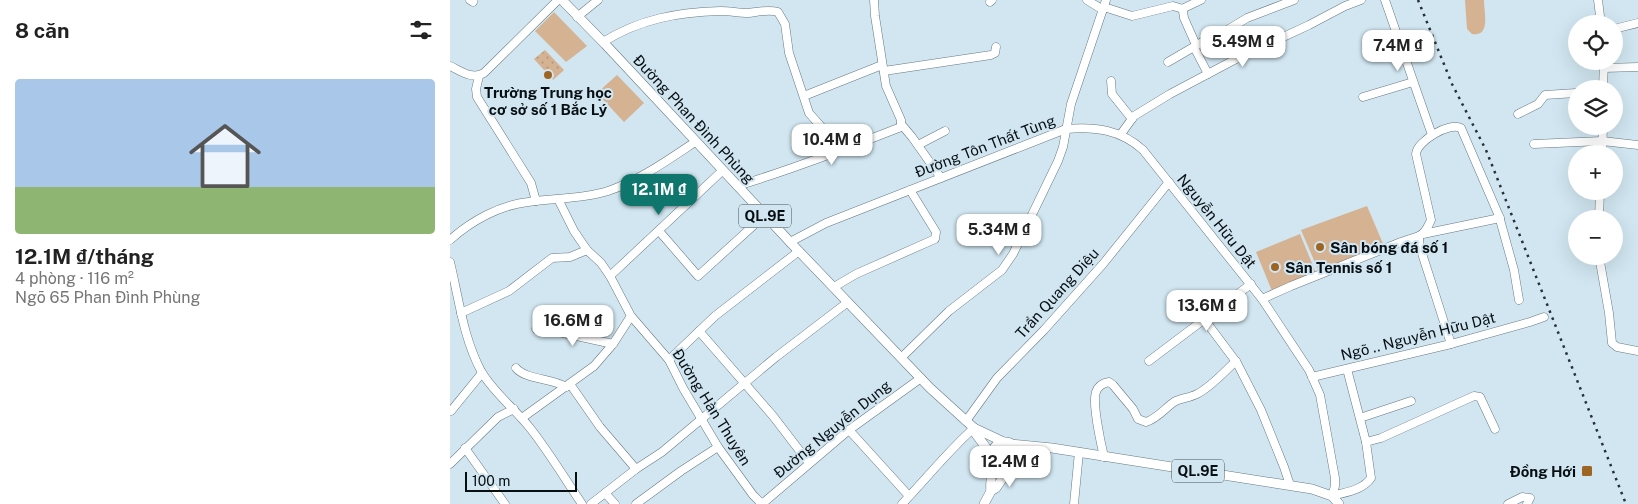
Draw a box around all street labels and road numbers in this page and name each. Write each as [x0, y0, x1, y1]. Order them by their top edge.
street label: Đường Phan Đình Phùng [630, 51, 758, 187]
street label: Đường Tôn Thất Tùng [912, 111, 1058, 181]
street label: Nguyễn Hữu Dật [1174, 171, 1260, 271]
road number: QL.9E [739, 205, 791, 228]
street label: Trần Quang Diệu [1012, 244, 1102, 342]
street label: Ngõ .. Nguyễn Hữu Dật [1339, 308, 1497, 363]
street label: Đường Hàn Thuyên [669, 346, 755, 468]
street label: Đường Nguyễn Dụng [770, 377, 894, 481]
road number: QL.9E [1172, 460, 1224, 482]

